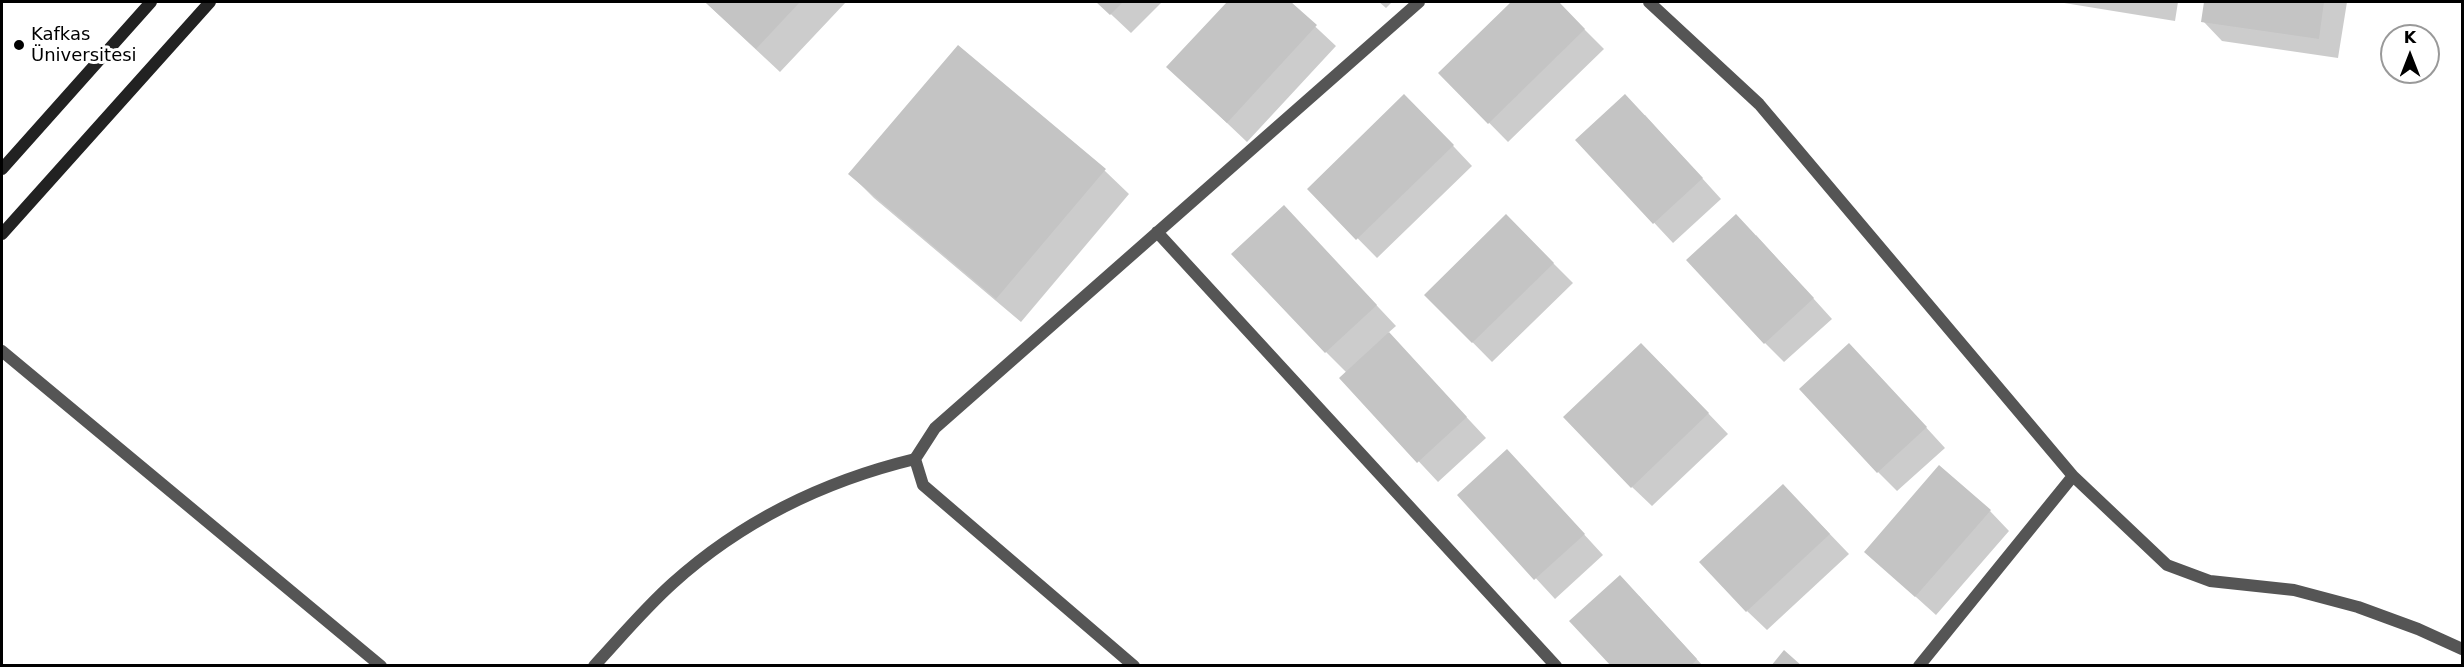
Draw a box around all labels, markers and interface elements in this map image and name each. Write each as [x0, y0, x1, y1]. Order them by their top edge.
place label: Kafkas Üniversitesi [31, 24, 137, 66]
north arrow [2380, 24, 2440, 84]
text: K [2404, 28, 2416, 47]
marker: Kafkas Üniversitesi [12, 38, 26, 52]

